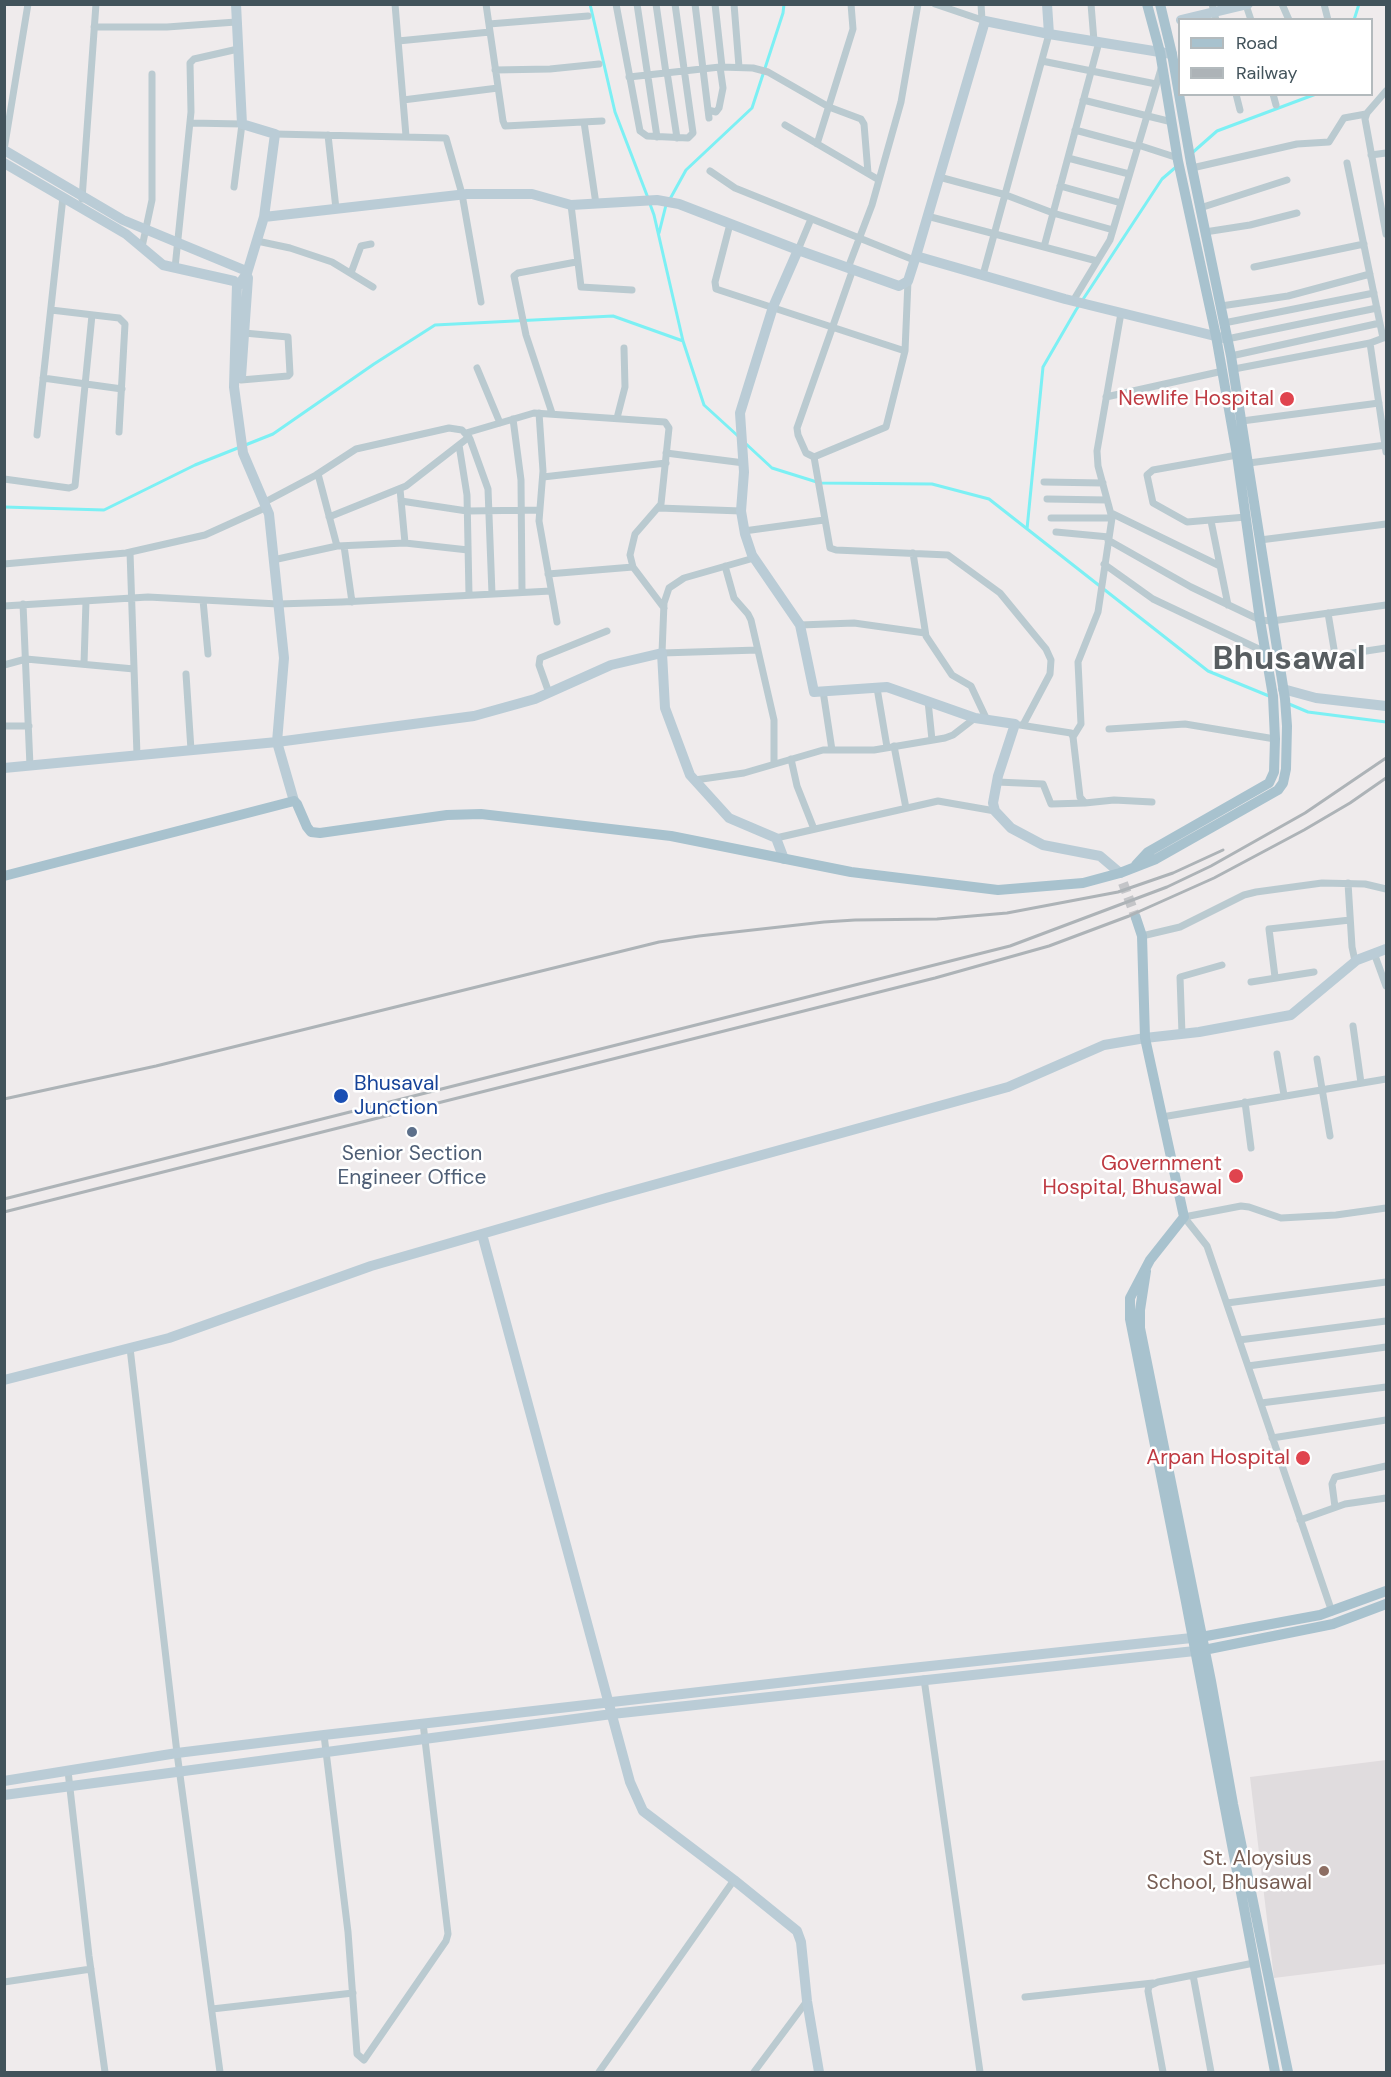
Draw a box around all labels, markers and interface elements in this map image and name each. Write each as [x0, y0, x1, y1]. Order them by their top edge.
legend [1178, 18, 1373, 96]
text: Road [1236, 31, 1278, 55]
text: Railway [1236, 61, 1298, 85]
place label: Newlife Hospital [1118, 386, 1274, 412]
marker: Newlife Hospital [1278, 390, 1296, 408]
district label: Bhusawal [1213, 640, 1365, 680]
place label: Bhusaval Junction [354, 1071, 439, 1121]
marker: Bhusaval Junction [332, 1087, 350, 1105]
marker: Senior Section Engineer Office [405, 1125, 419, 1139]
place label: Senior Section Engineer Office [337, 1141, 487, 1191]
place label: Government Hospital, Bhusawal [1042, 1151, 1222, 1201]
marker: Government Hospital, Bhusawal [1227, 1167, 1245, 1185]
place label: Arpan Hospital [1146, 1445, 1290, 1471]
marker: Arpan Hospital [1294, 1449, 1312, 1467]
place label: St. Aloysius School, Bhusawal [1146, 1846, 1312, 1896]
marker: St. Aloysius School, Bhusawal [1317, 1864, 1331, 1878]

